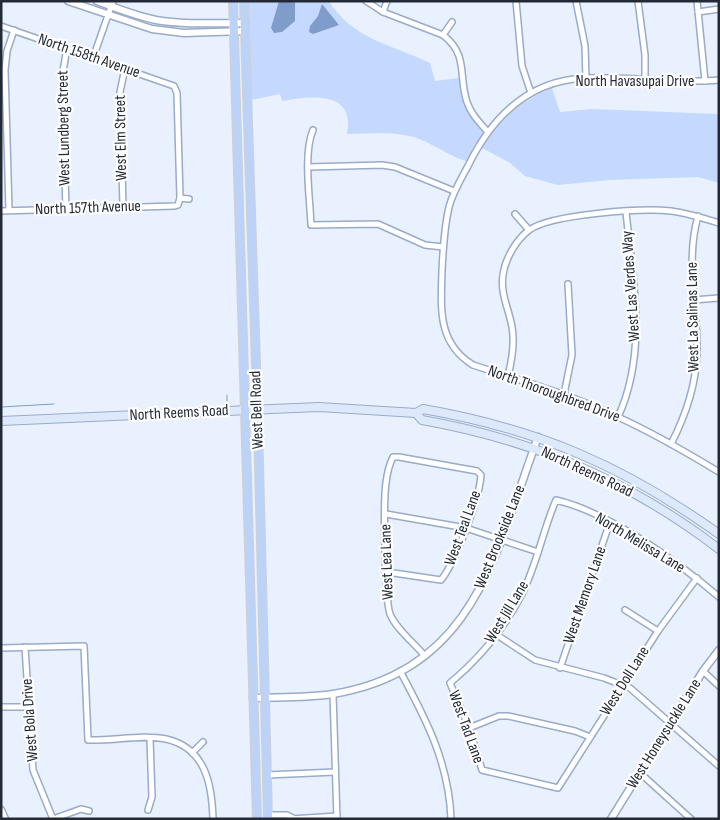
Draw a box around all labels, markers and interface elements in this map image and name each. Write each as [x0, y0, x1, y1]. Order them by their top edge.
street label: North 158th Avenue [36, 30, 142, 82]
street label: West Lundberg Street [53, 70, 75, 186]
street label: North Havasupai Drive [576, 72, 694, 91]
street label: West Elm Street [111, 95, 131, 181]
street label: North 157th Avenue [35, 197, 141, 219]
street label: West Las Verdes Way [618, 230, 644, 342]
street label: West La Salinas Lane [683, 262, 703, 372]
street label: North Thoroughbred Drive [485, 361, 623, 427]
street label: West Bell Road [246, 370, 268, 450]
street label: North Reems Road [129, 401, 229, 425]
street label: North Reems Road [538, 442, 636, 502]
street label: West Brookside Lane [471, 482, 529, 592]
street label: West Teal Lane [441, 488, 485, 568]
street label: North Melissa Lane [592, 509, 688, 577]
street label: West Lea Lane [376, 524, 398, 600]
street label: West Memory Lane [560, 544, 610, 646]
street label: West Jill Lane [481, 577, 533, 647]
street label: West Doll Lane [596, 643, 654, 719]
street label: West Honeysuckle Lane [623, 675, 705, 793]
street label: West Bola Drive [18, 678, 42, 762]
street label: West Tad Lane [444, 688, 488, 766]

